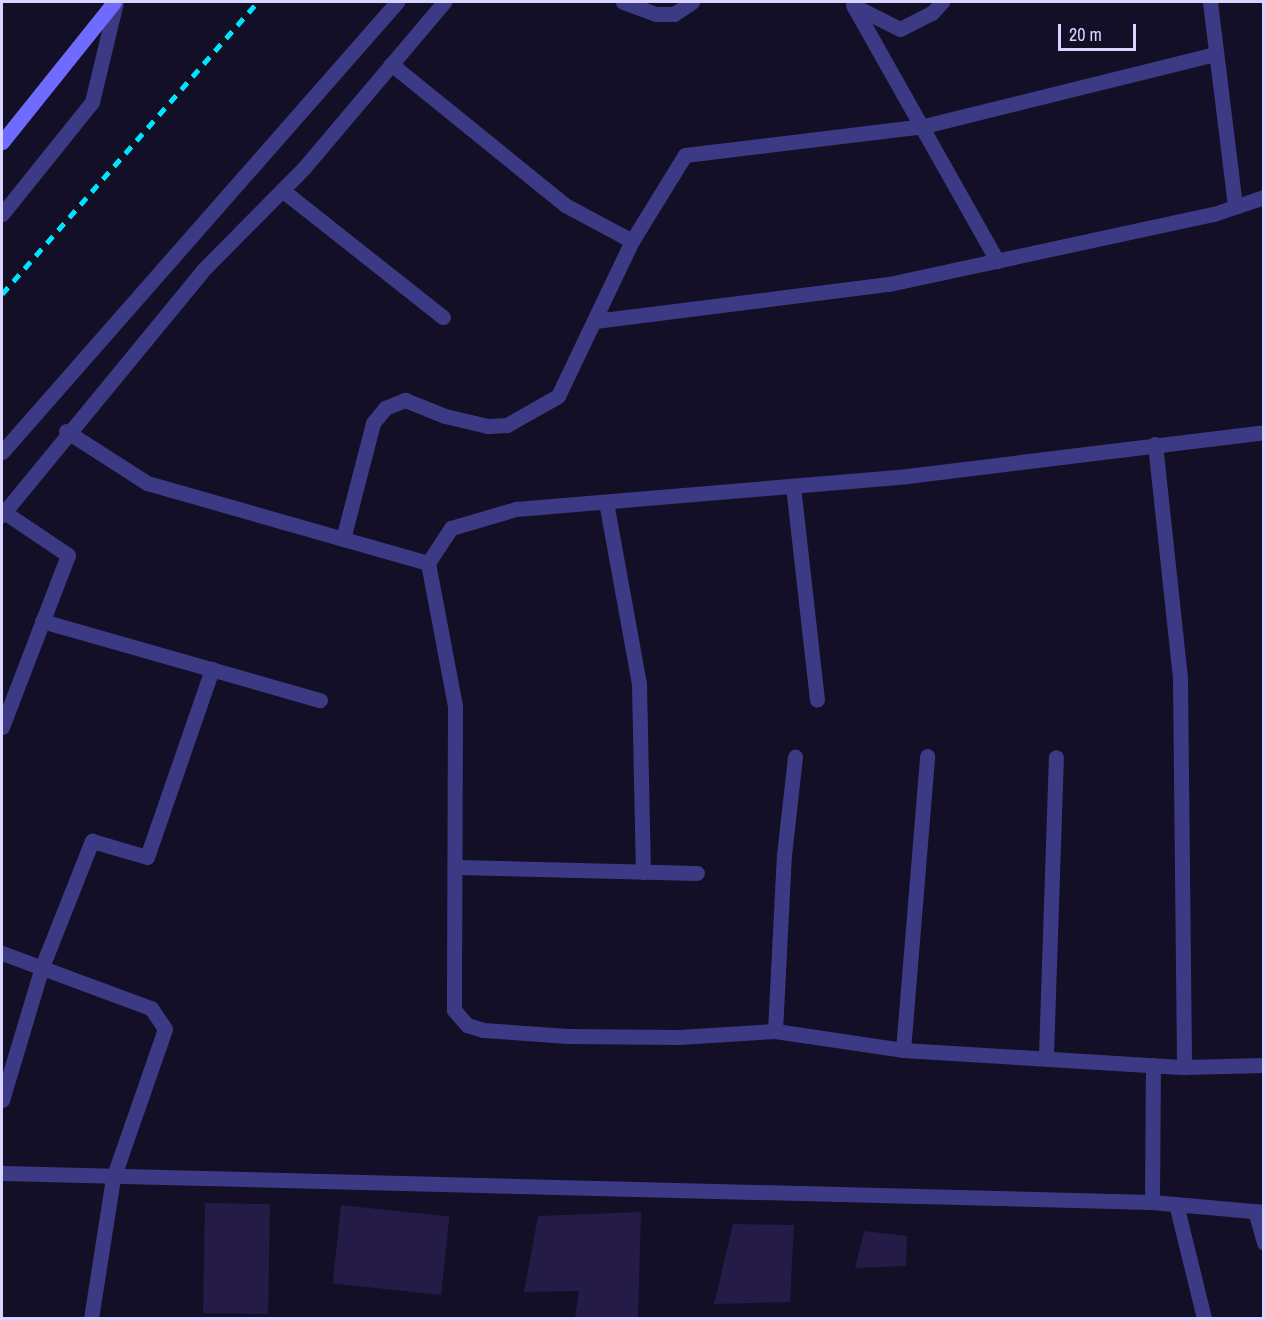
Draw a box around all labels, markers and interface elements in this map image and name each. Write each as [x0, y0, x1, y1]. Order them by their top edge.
scale bar [1061, 12, 1139, 50]
text: 20 m [1069, 22, 1102, 47]

